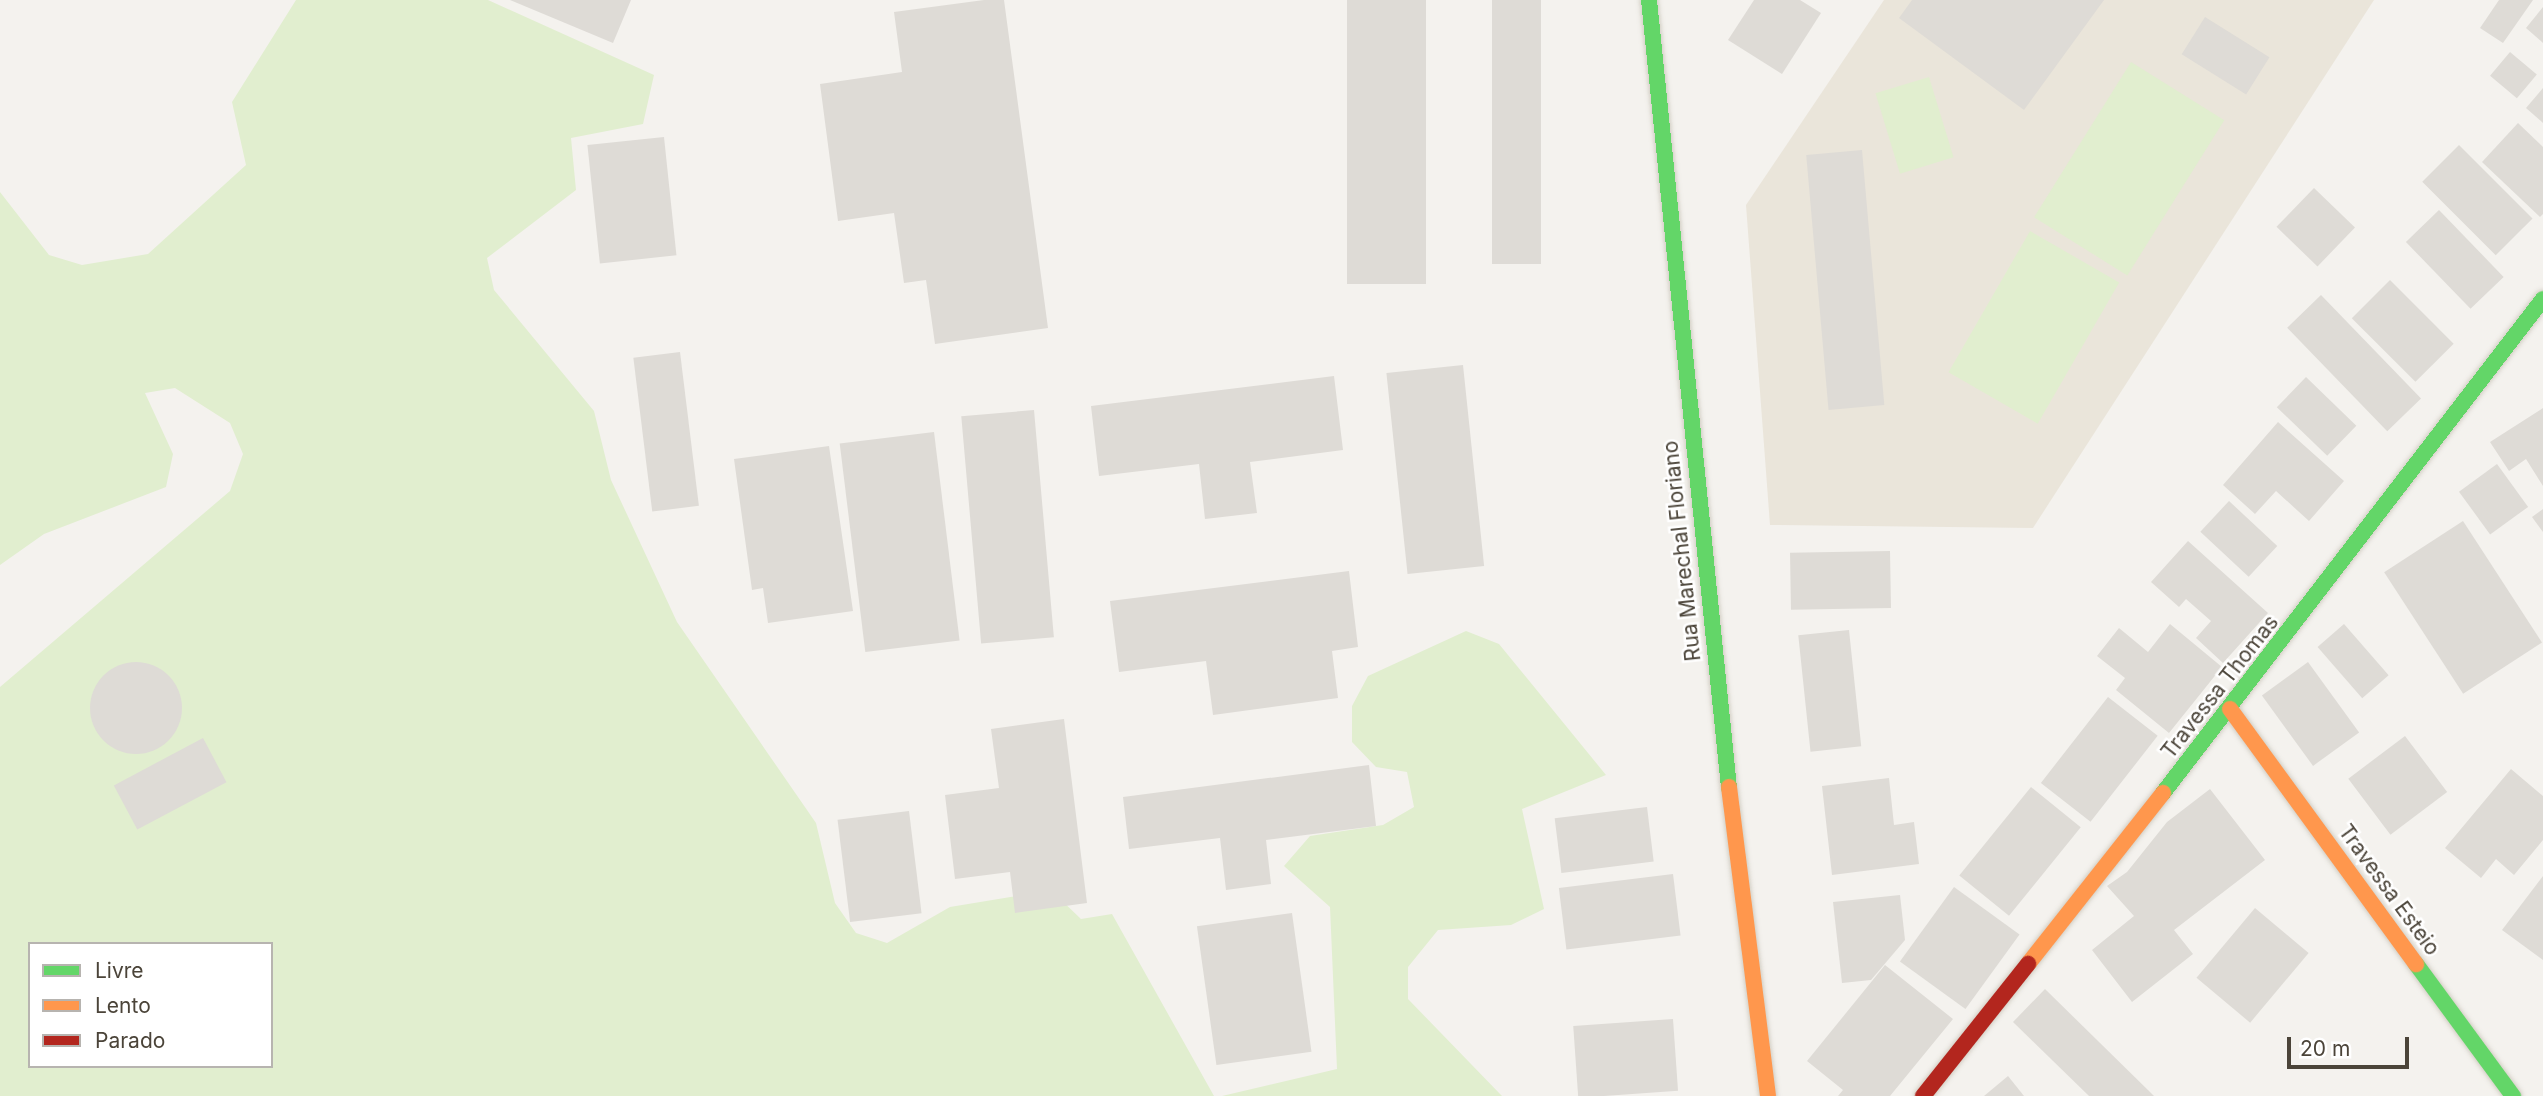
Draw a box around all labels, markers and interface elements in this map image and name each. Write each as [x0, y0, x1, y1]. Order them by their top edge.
street label: Rua Marechal Floriano [1658, 440, 1706, 662]
street label: Travessa Thomas [2156, 610, 2284, 764]
street label: Travessa Esteio [2333, 820, 2445, 960]
legend [28, 942, 273, 1068]
text: Livre [95, 958, 144, 983]
text: Lento [95, 993, 151, 1018]
scale bar [2291, 1023, 2414, 1066]
text: Parado [95, 1028, 165, 1053]
text: 20 m [2300, 1036, 2350, 1061]

